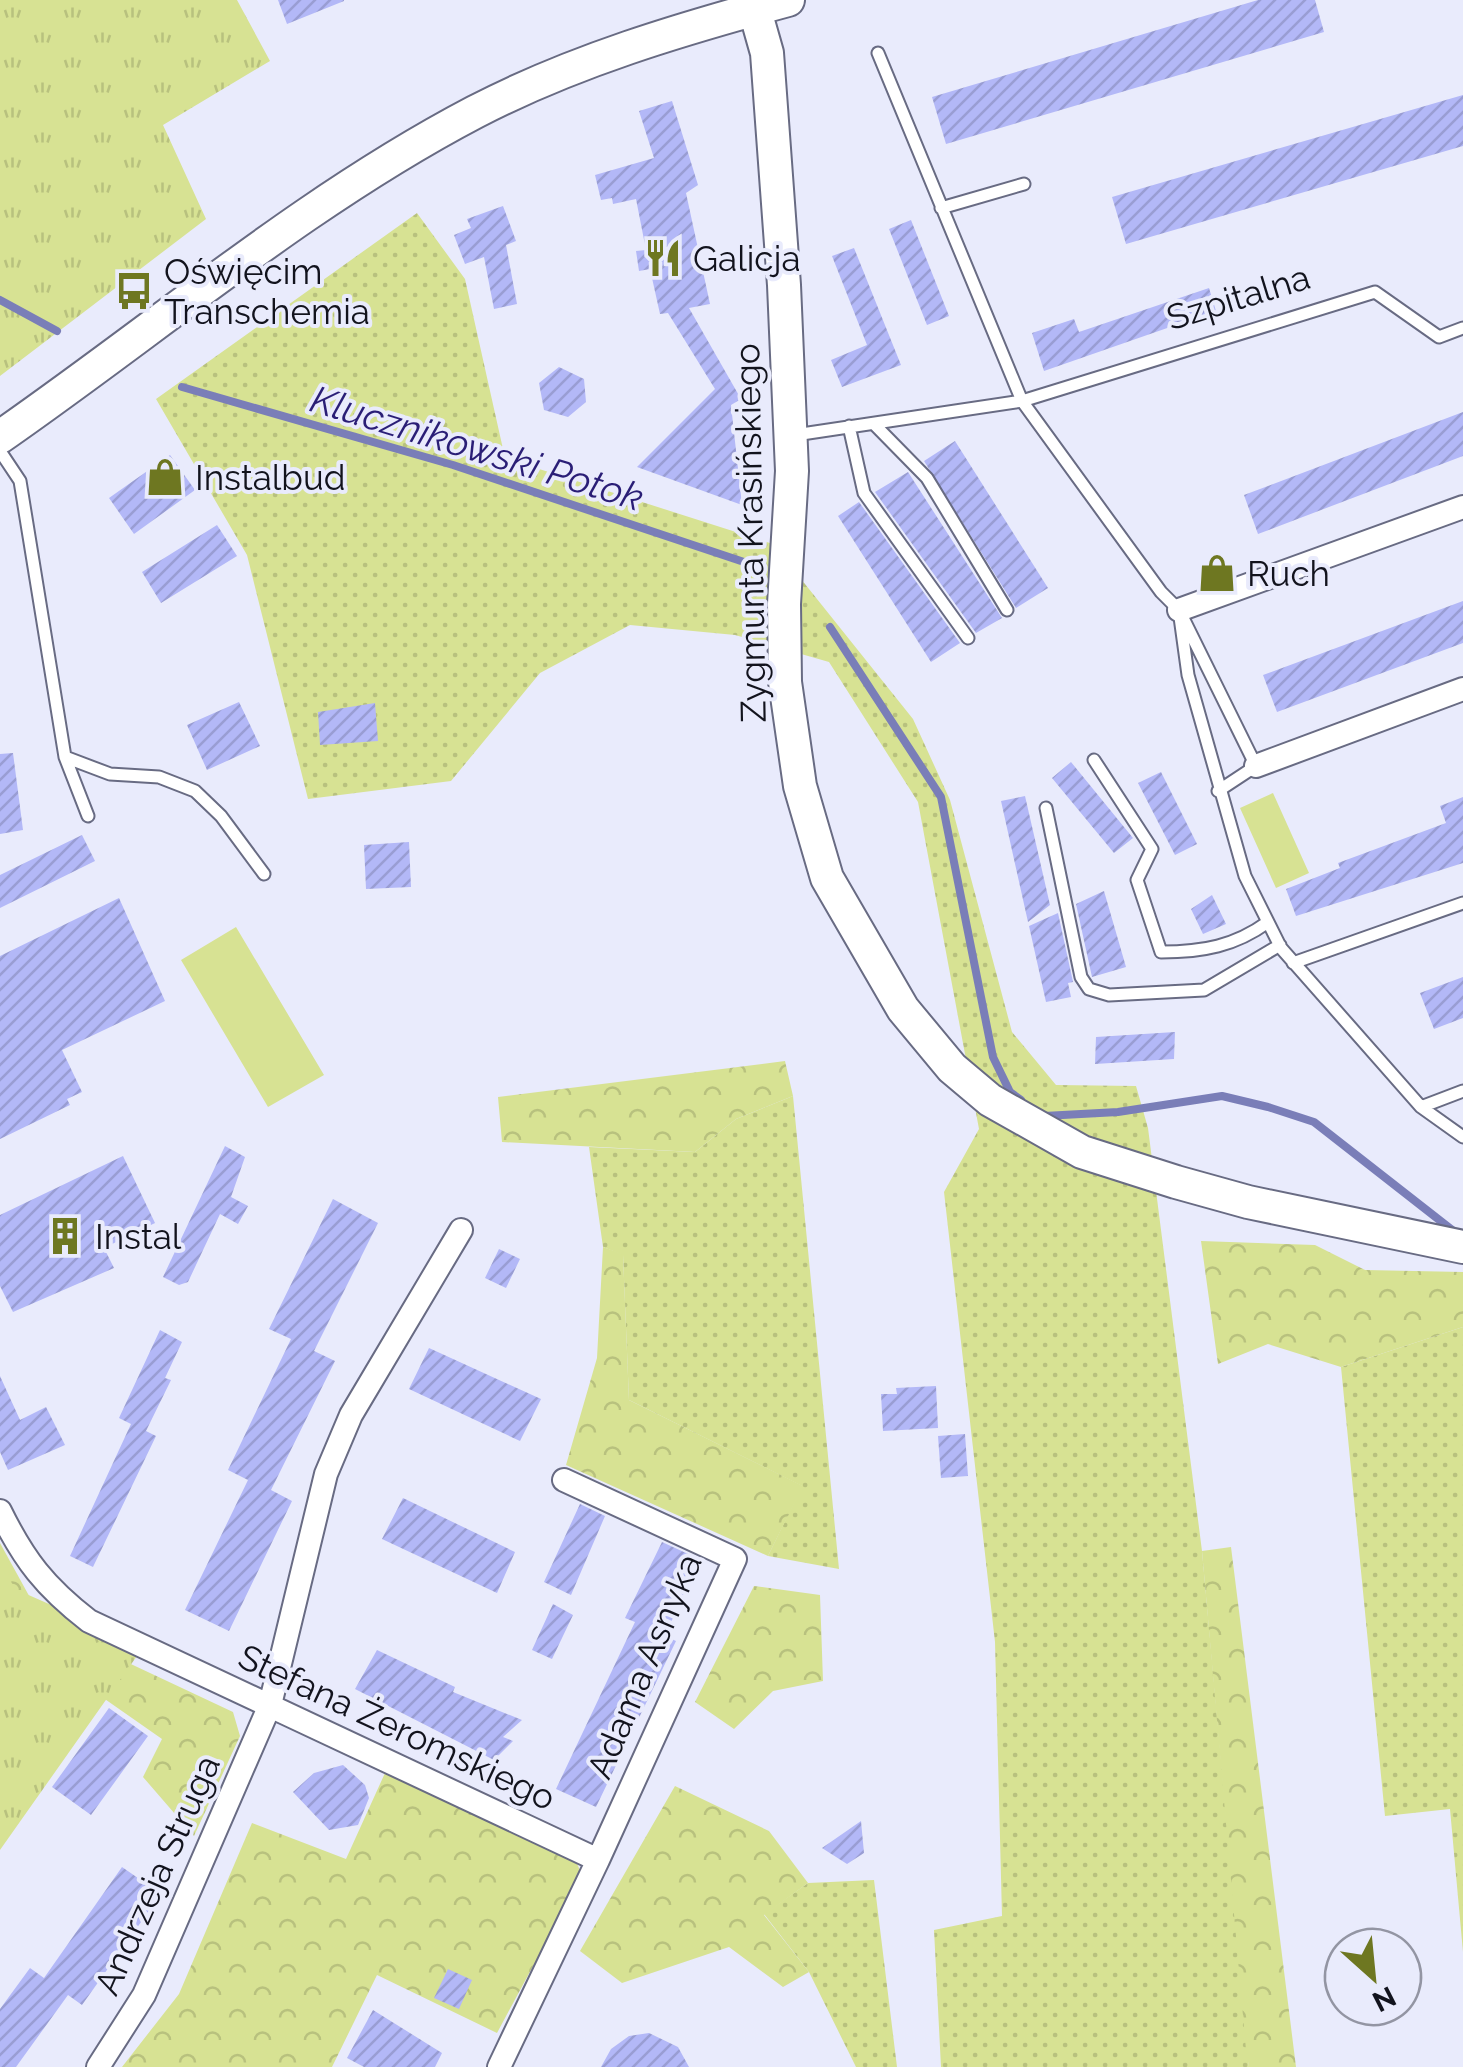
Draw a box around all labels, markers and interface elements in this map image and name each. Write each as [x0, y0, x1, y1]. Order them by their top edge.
restaurant icon: Galicja [642, 237, 684, 279]
place label: Galicja [693, 238, 800, 279]
place label: Oświęcim Transchemia [164, 251, 370, 332]
street label: Szpitalna [1161, 256, 1315, 338]
bus stop icon: Oświęcim Transchemia [113, 270, 155, 312]
street label: Zygmunta Krasińskiego [726, 343, 774, 723]
water label: Klucznikowski Potok [305, 376, 649, 520]
shop icon: Instalbud [144, 456, 186, 498]
place label: Instalbud [195, 457, 345, 498]
shop icon: Ruch [1196, 552, 1238, 594]
place label: Ruch [1247, 553, 1330, 594]
building icon: Instal [44, 1215, 86, 1257]
place label: Instal [95, 1216, 182, 1257]
street label: Adama Asnyka [578, 1548, 710, 1784]
street label: Stefana Żeromskiego [232, 1636, 562, 1818]
street label: Andrzeja Struga [86, 1749, 228, 2001]
north arrow [1323, 1927, 1423, 2027]
text: N [1367, 1979, 1401, 2018]

